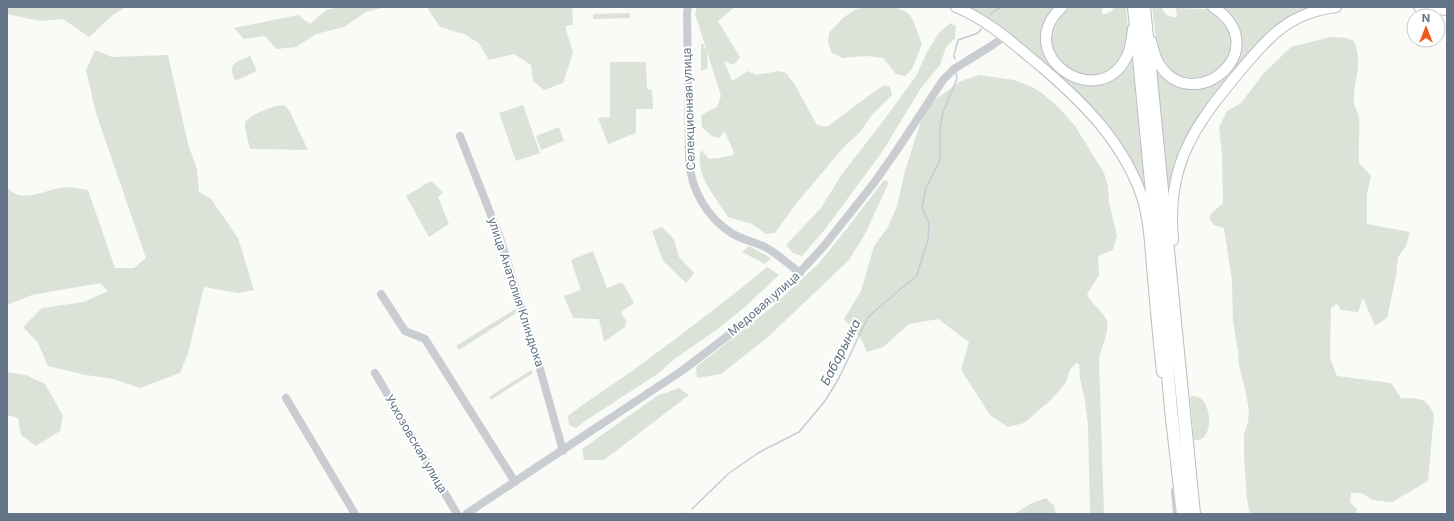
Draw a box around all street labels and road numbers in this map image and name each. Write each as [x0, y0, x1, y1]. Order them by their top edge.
street label: Селекционная улица [679, 47, 698, 171]
street label: улица Анатолия Клиндюка [485, 215, 548, 368]
street label: Медовая улица [725, 268, 803, 339]
street label: Учхозовская улица [382, 392, 451, 496]

